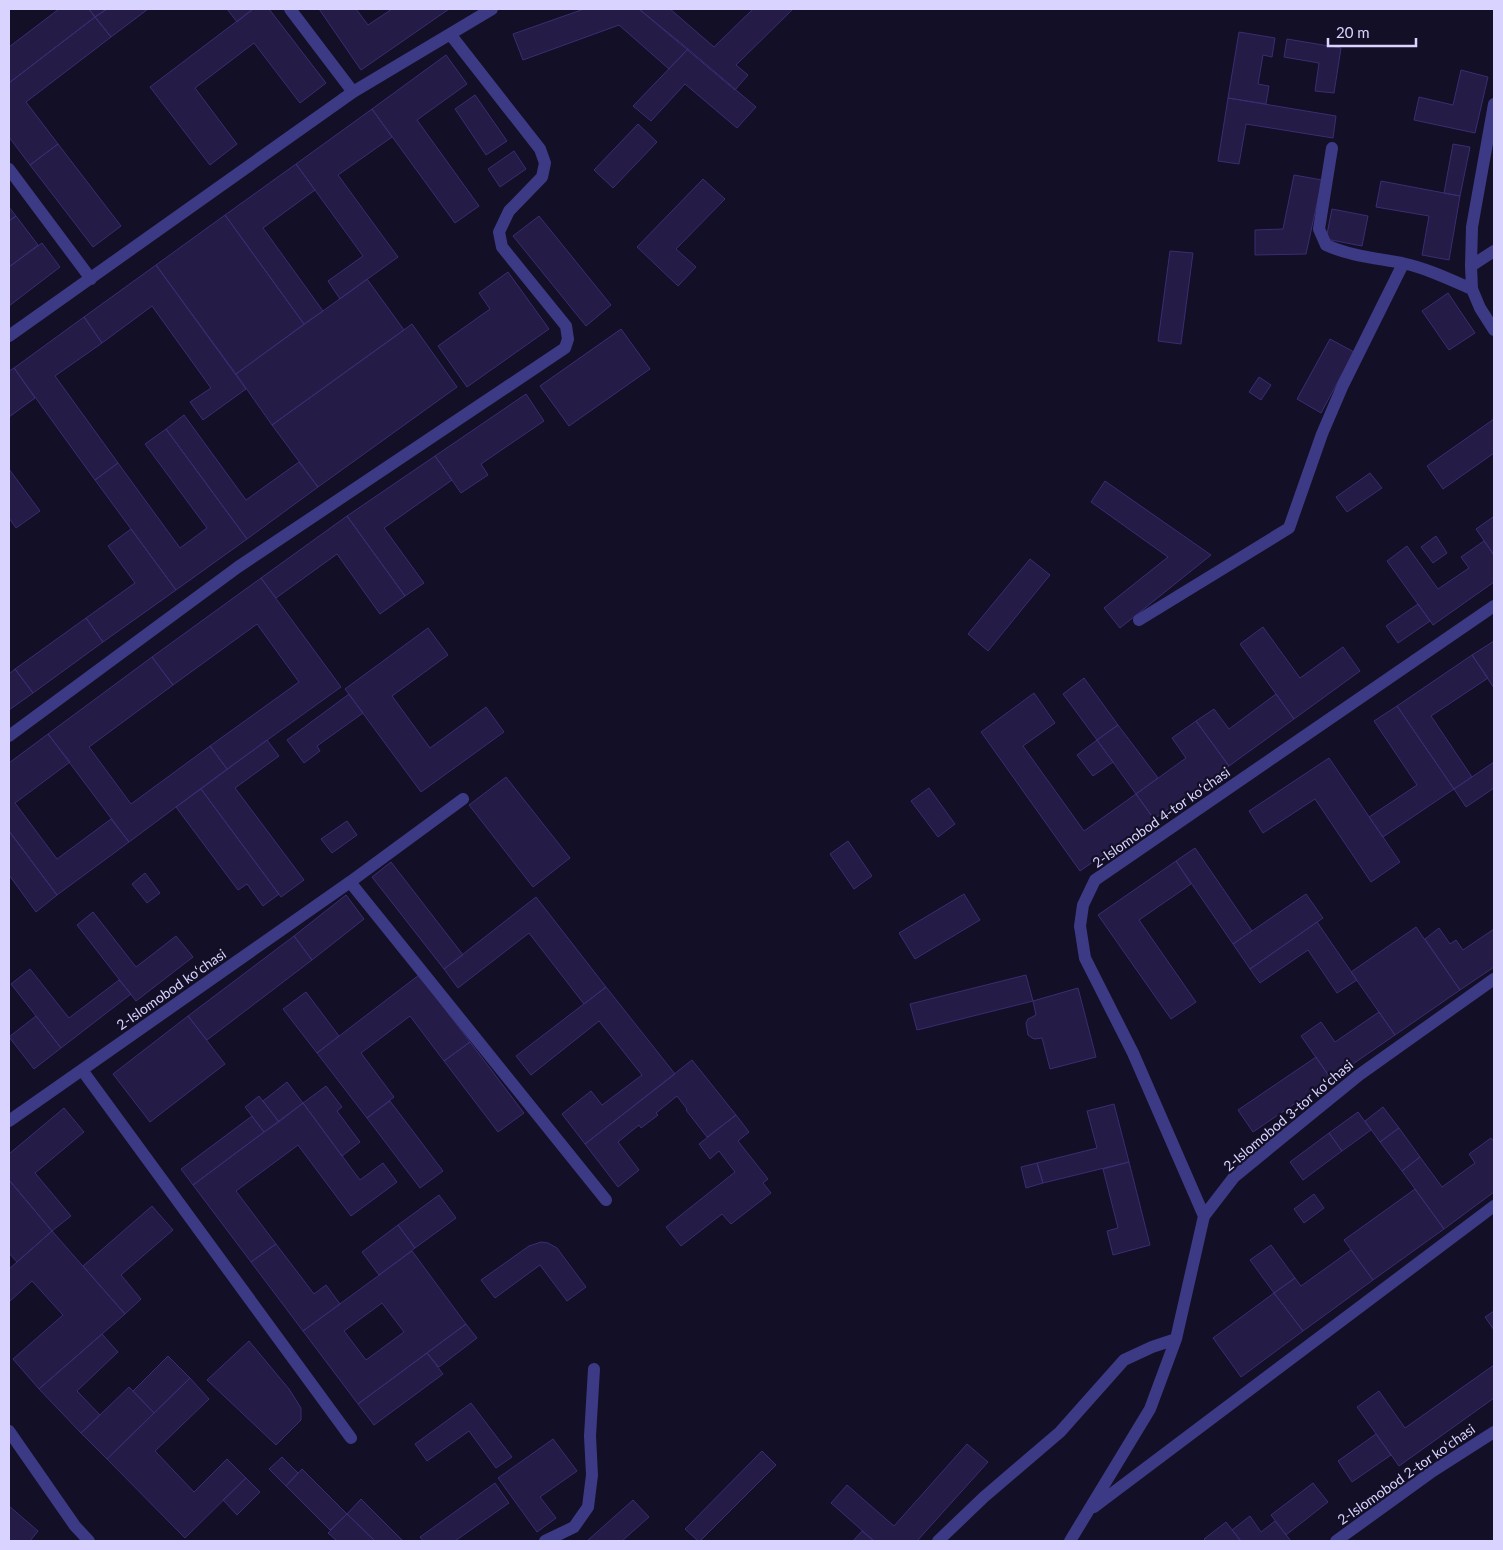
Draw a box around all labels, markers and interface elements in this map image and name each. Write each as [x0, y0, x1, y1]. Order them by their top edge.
scale bar [1328, 15, 1416, 47]
text: 20 m [1336, 23, 1370, 41]
street label: 2-Islomobod 4-tor koʻchasi [1089, 763, 1233, 871]
street label: 2-Islomobod koʻchasi [113, 945, 229, 1033]
street label: 2-Islomobod 3-tor koʻchasi [1220, 1056, 1356, 1174]
street label: 2-Islomobod 2-tor koʻchasi [1334, 1420, 1478, 1528]

